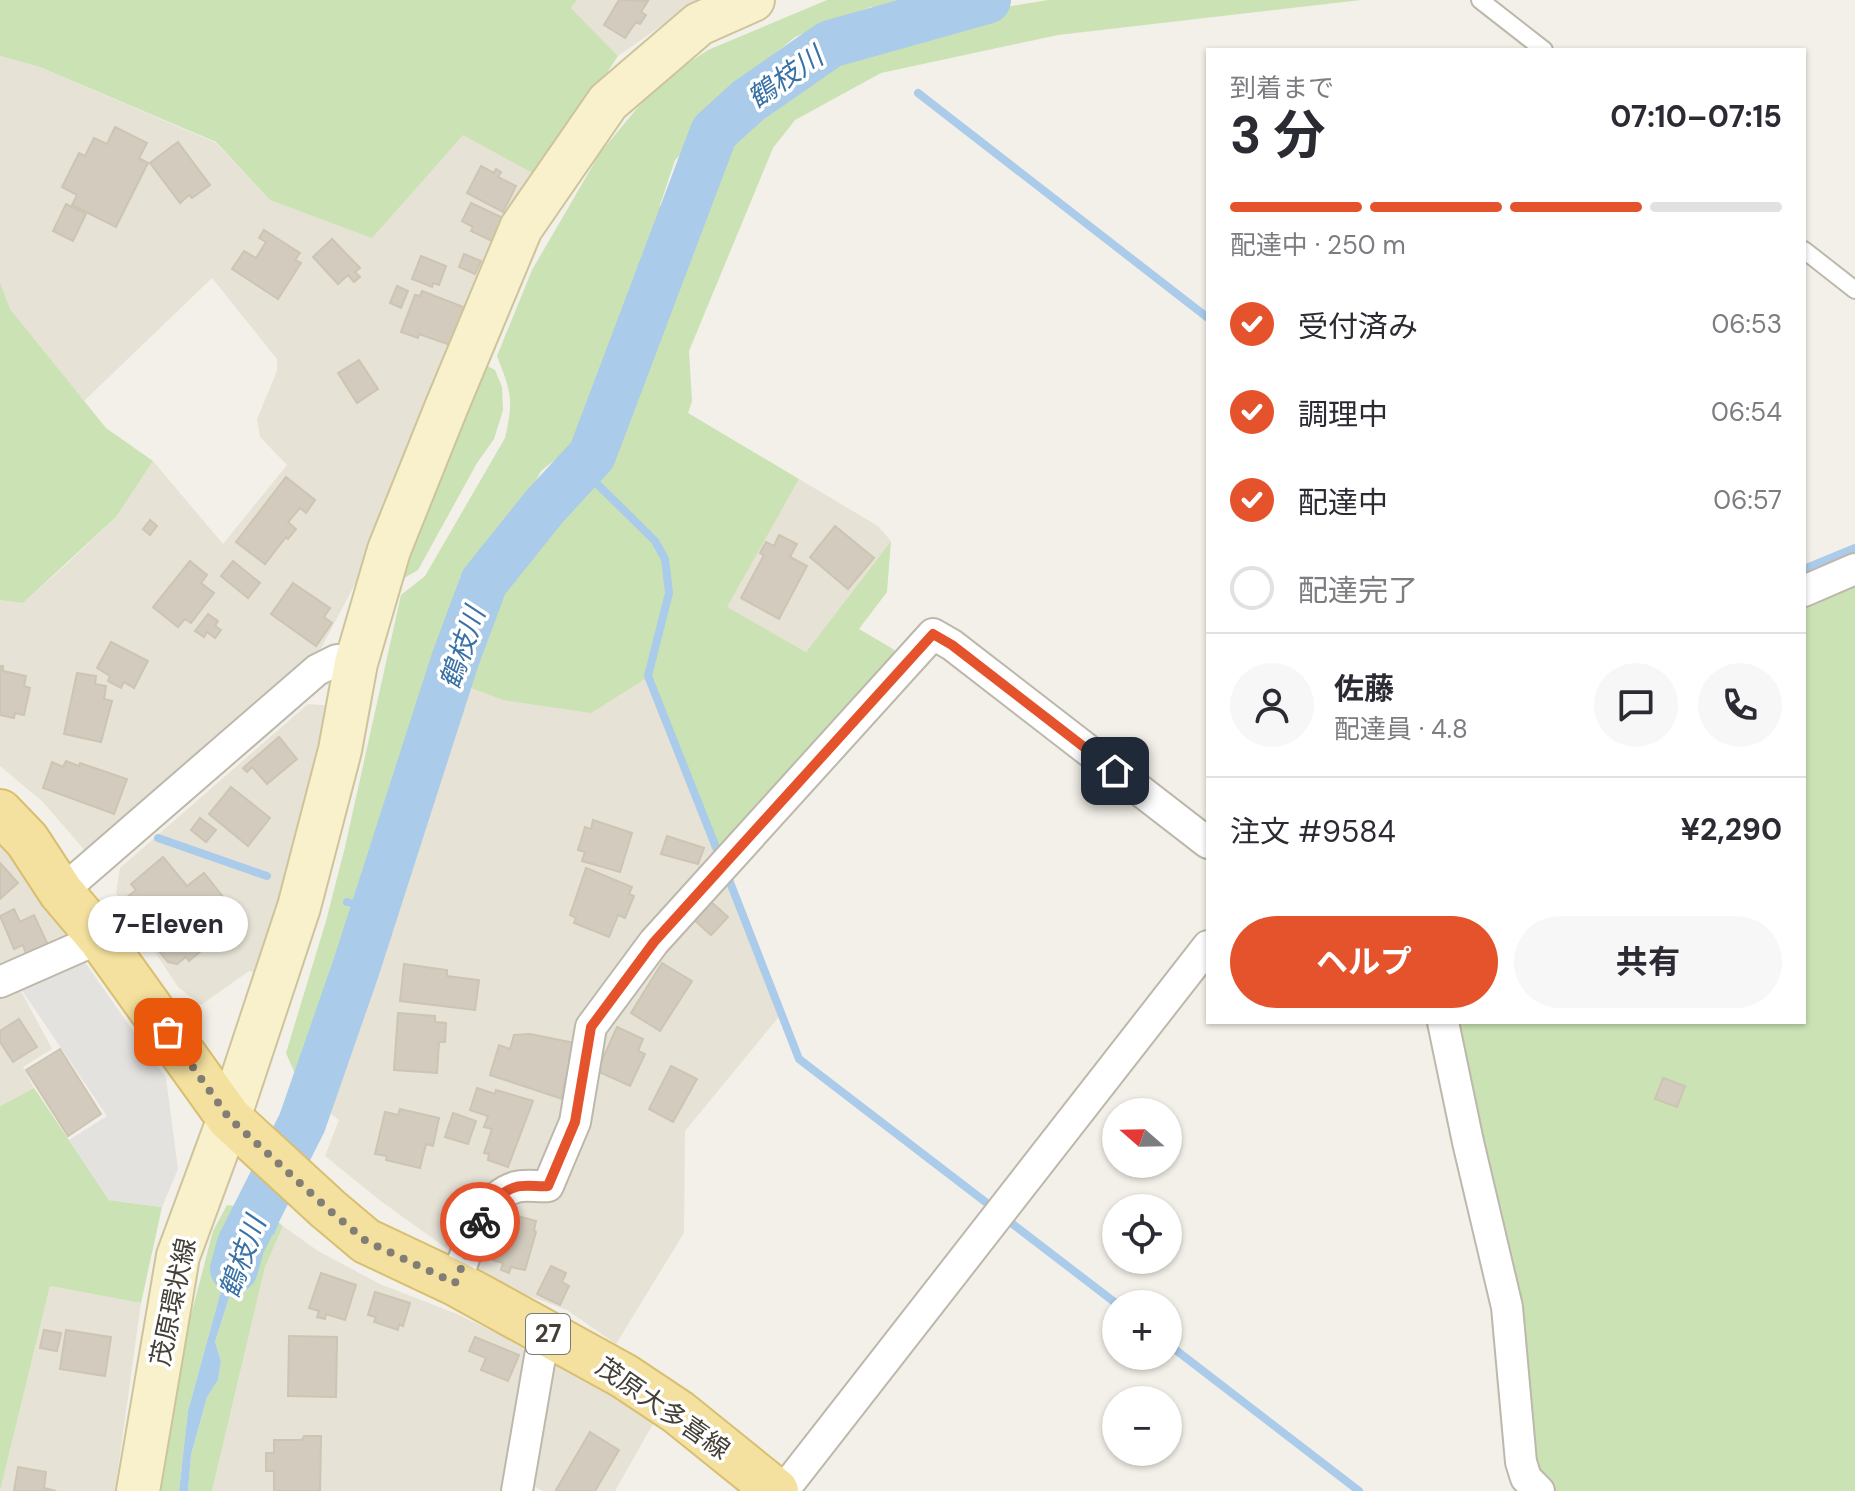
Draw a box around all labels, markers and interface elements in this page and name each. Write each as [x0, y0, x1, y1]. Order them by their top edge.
water label: 鶴枝川 [740, 36, 833, 117]
text: 到着まで [1230, 71, 1334, 105]
text: 07:10–07:15 [1610, 97, 1782, 136]
text: 3 分 [1230, 101, 1326, 169]
text: 配達中 · 250 m [1230, 228, 1406, 262]
icon: check [1230, 302, 1274, 346]
text: 受付済み [1298, 307, 1418, 346]
text: 06:53 [1711, 307, 1782, 341]
icon: check [1230, 390, 1274, 434]
text: 調理中 [1298, 395, 1388, 434]
text: 06:54 [1711, 395, 1782, 429]
icon: check [1230, 478, 1274, 522]
text: 配達中 [1298, 483, 1388, 522]
text: 06:57 [1713, 483, 1782, 517]
text: 配達完了 [1298, 571, 1418, 610]
water label: 鶴枝川 [431, 600, 495, 694]
button: person [1230, 663, 1314, 747]
button: chat [1594, 663, 1678, 747]
button: phone [1698, 663, 1782, 747]
text: 佐藤 [1334, 669, 1394, 708]
text: 配達員 · 4.8 [1334, 712, 1468, 746]
pin [1081, 737, 1149, 805]
icon: home [1093, 749, 1137, 793]
text: ¥2,290 [1680, 810, 1782, 849]
text: 注文 #9584 [1230, 812, 1396, 851]
callout: 7-Eleven [88, 896, 248, 952]
text: 7-Eleven [112, 907, 224, 941]
button: ヘルプ [1230, 916, 1498, 1008]
button: 共有 [1514, 916, 1782, 1008]
pin [134, 998, 202, 1066]
icon: bag [146, 1010, 190, 1054]
north arrow [1102, 1098, 1182, 1178]
map controls [1102, 1098, 1182, 1466]
courier [440, 1182, 520, 1262]
button: locate [1102, 1194, 1182, 1274]
icon: bike [458, 1200, 502, 1244]
water label: 鶴枝川 [211, 1209, 275, 1303]
street label: 茂原環状線 [143, 1235, 203, 1369]
button: + [1102, 1290, 1182, 1370]
road number: 27 [526, 1314, 570, 1354]
street label: 茂原大多喜線 [589, 1349, 737, 1467]
button: − [1102, 1386, 1182, 1466]

